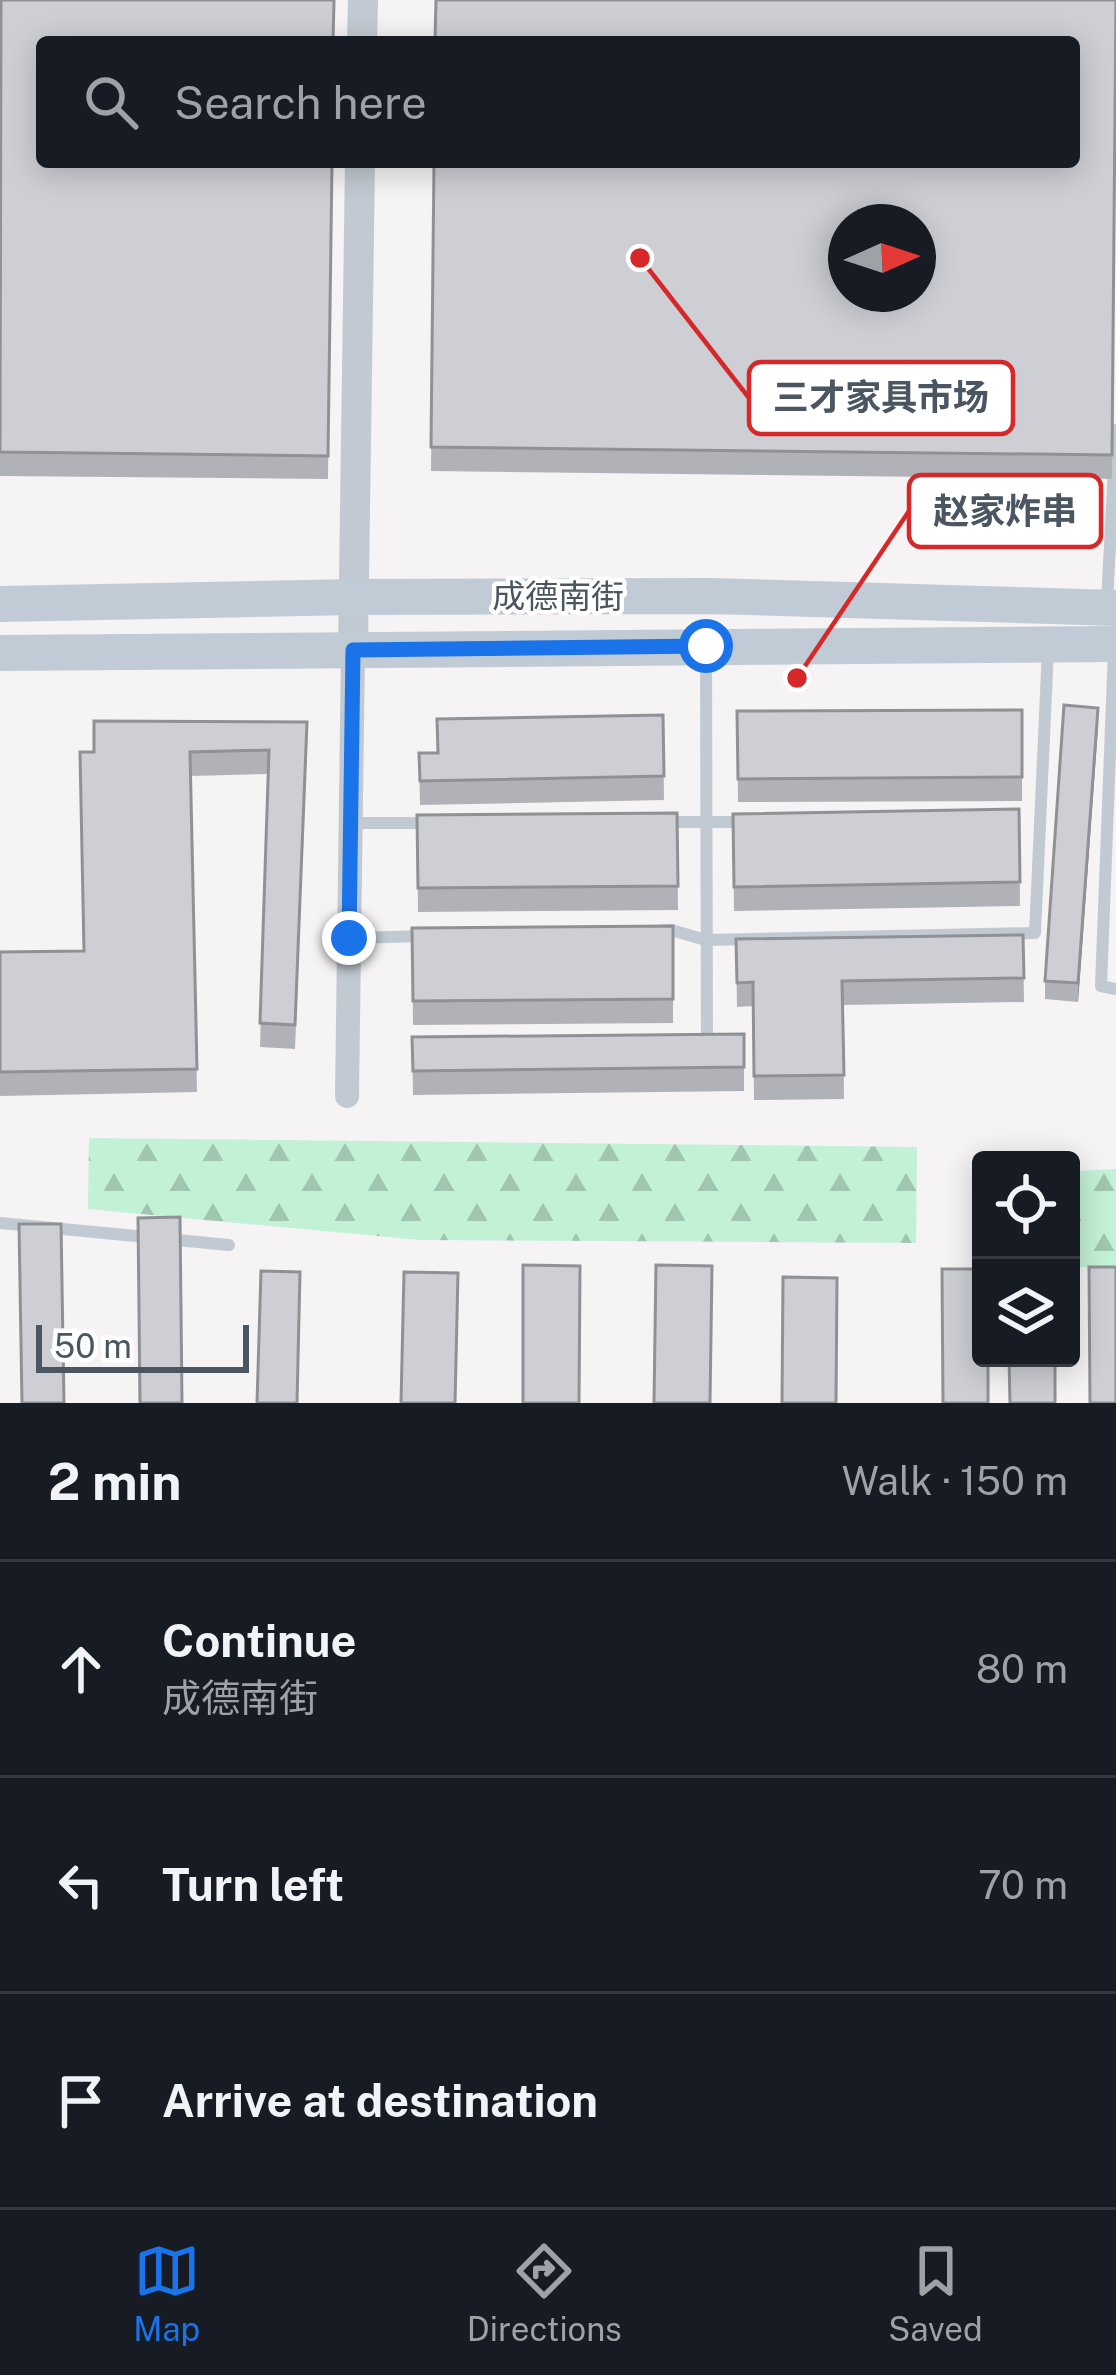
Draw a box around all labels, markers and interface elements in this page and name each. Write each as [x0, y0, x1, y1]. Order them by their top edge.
search box [36, 36, 1080, 168]
icon: search [78, 69, 144, 135]
text: Search here [174, 76, 427, 129]
north arrow [828, 204, 936, 312]
callout: 三才家具市场 [749, 362, 1013, 434]
text: 三才家具市场 [773, 376, 989, 418]
callout: 赵家炸串 [909, 475, 1101, 547]
text: 赵家炸串 [933, 490, 1077, 532]
street label: 成德南街 [492, 577, 624, 615]
route start [679, 619, 733, 673]
route end [322, 911, 376, 965]
map controls [972, 1151, 1080, 1367]
button: locate [972, 1151, 1080, 1259]
button: layers [972, 1259, 1080, 1367]
scale bar [36, 1319, 249, 1372]
text: 50 m [54, 1327, 132, 1365]
text: 2 min [48, 1452, 182, 1511]
text: Walk · 150 m [842, 1458, 1068, 1504]
text: Continue [162, 1614, 356, 1667]
icon: ahead [48, 1636, 114, 1702]
text: 80 m [976, 1646, 1068, 1692]
text: 成德南街 [162, 1675, 318, 1721]
icon: left [48, 1852, 114, 1918]
text: Turn left [162, 1858, 344, 1911]
text: 70 m [978, 1862, 1068, 1908]
icon: arrive [48, 2068, 114, 2134]
text: Arrive at destination [162, 2074, 598, 2127]
tab: Map [133, 2238, 200, 2348]
tab: Directions [467, 2238, 622, 2348]
tab: Saved [888, 2238, 983, 2348]

